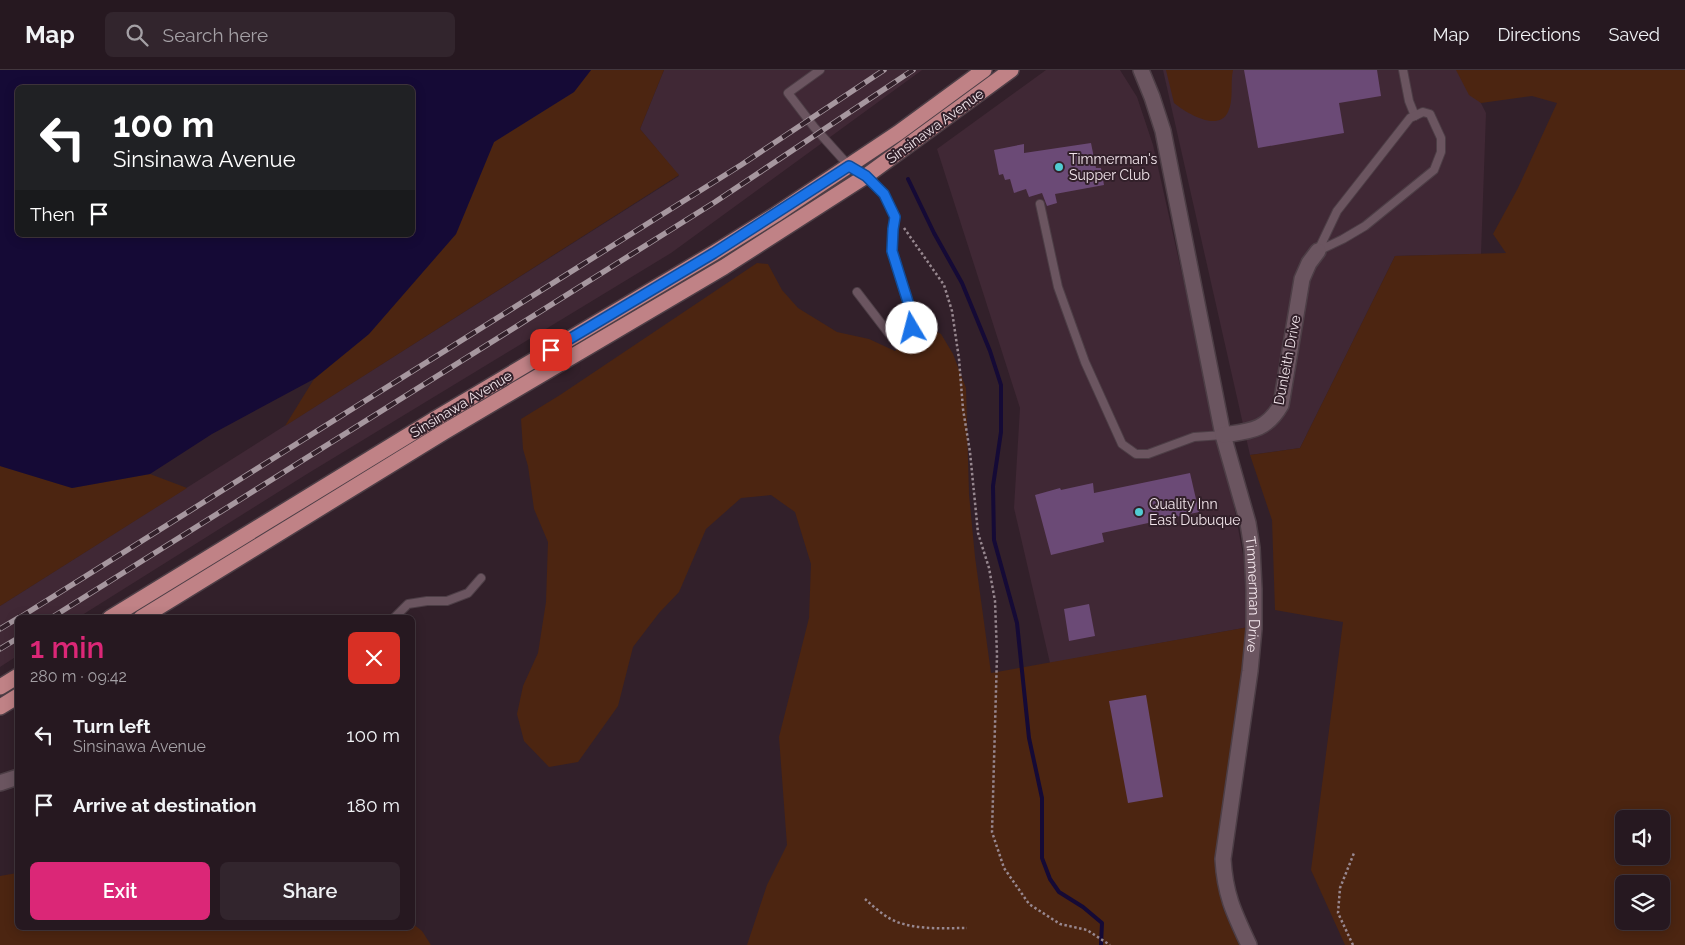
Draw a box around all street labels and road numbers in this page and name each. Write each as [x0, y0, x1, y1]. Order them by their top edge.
street label: Sinsinawa Avenue [883, 85, 987, 167]
street label: Dunleith Drive [1270, 314, 1304, 406]
street label: Sinsinawa Avenue [407, 367, 515, 441]
street label: Timmerman Drive [1242, 535, 1262, 653]

